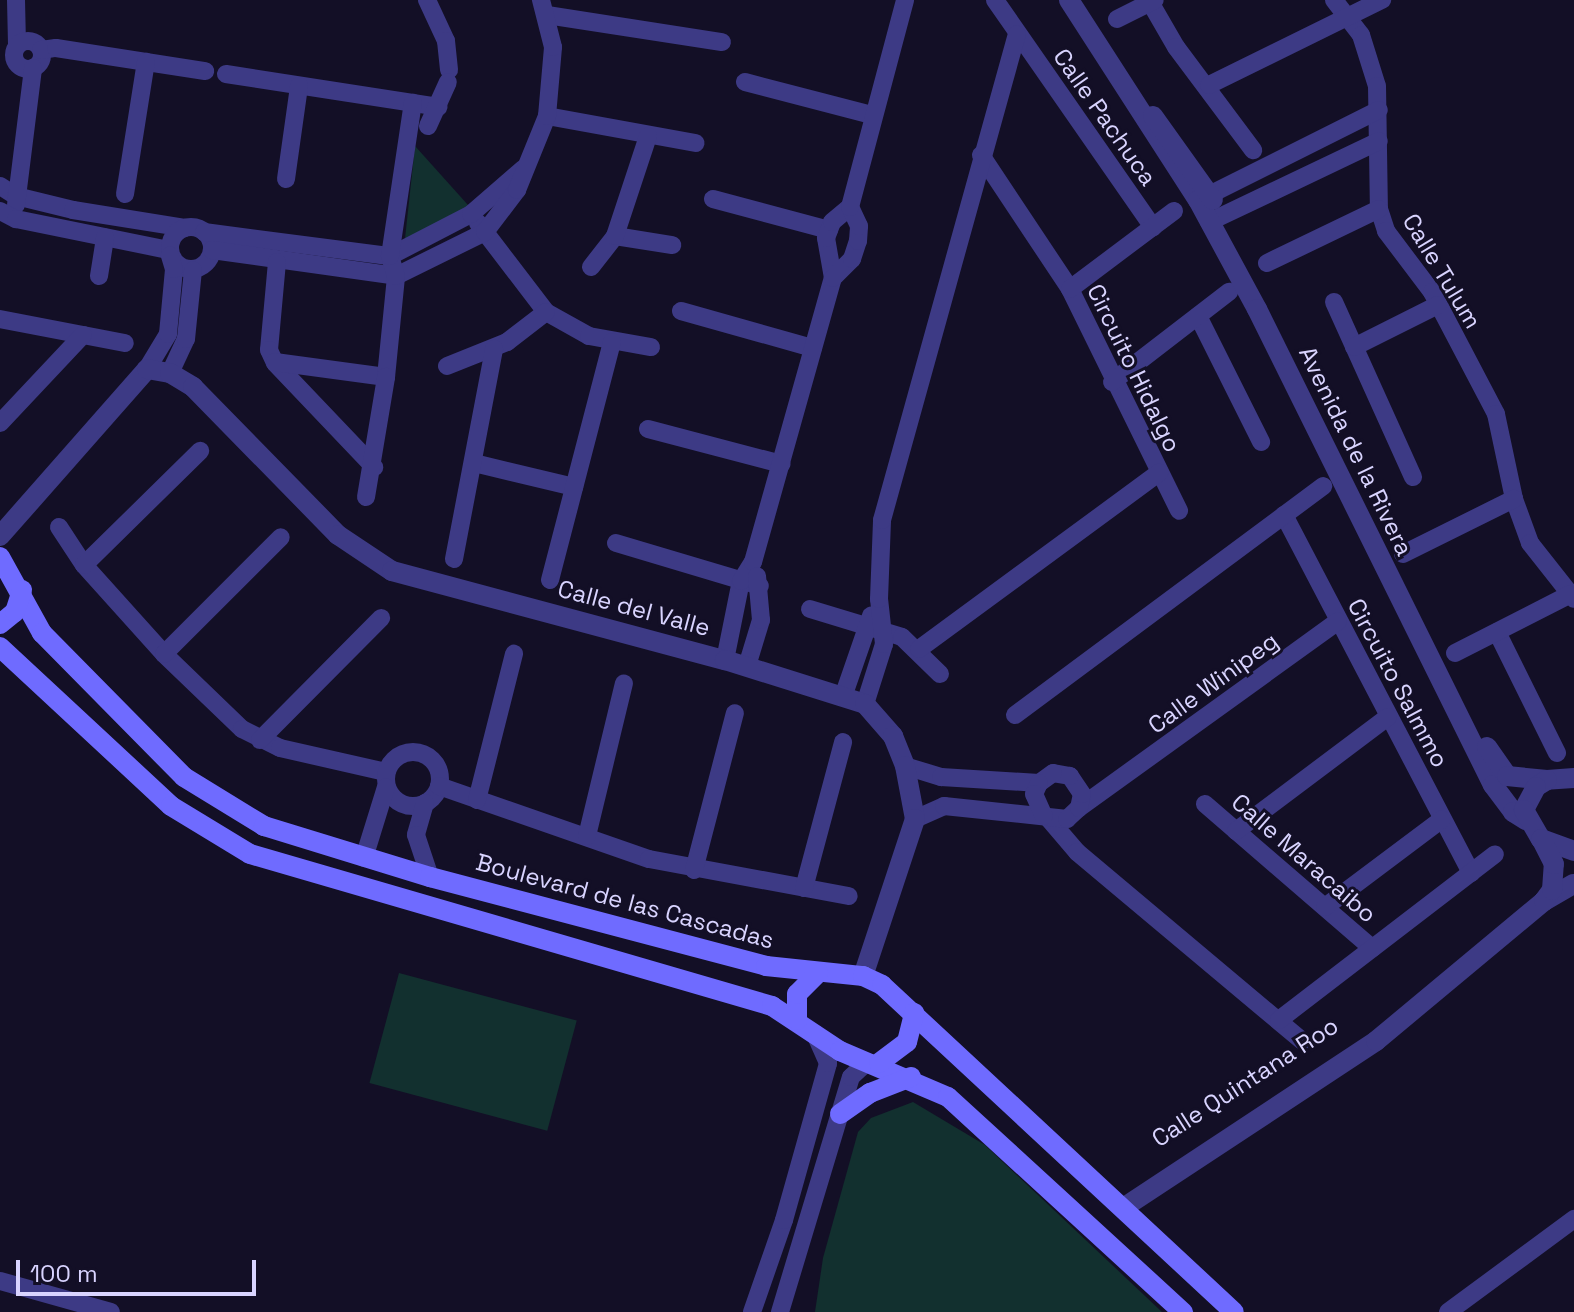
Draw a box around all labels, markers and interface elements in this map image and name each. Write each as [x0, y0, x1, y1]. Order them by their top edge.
street label: Calle Pachuca [1047, 43, 1163, 191]
street label: Calle Tulum [1396, 208, 1488, 334]
street label: Circuito Hidalgo [1081, 279, 1187, 457]
street label: Avenida de la Rivera [1293, 342, 1419, 560]
street label: Calle del Valle [555, 574, 713, 642]
street label: Circuito Salmmo [1341, 594, 1455, 772]
street label: Calle Winipeg [1142, 626, 1284, 740]
street label: Calle Maracaibo [1226, 787, 1382, 929]
street label: Boulevard de las Cascadas [473, 847, 777, 955]
street label: Calle Quintana Roo [1146, 1011, 1344, 1153]
scale bar [20, 1244, 260, 1294]
text: 100 m [30, 1258, 98, 1289]

